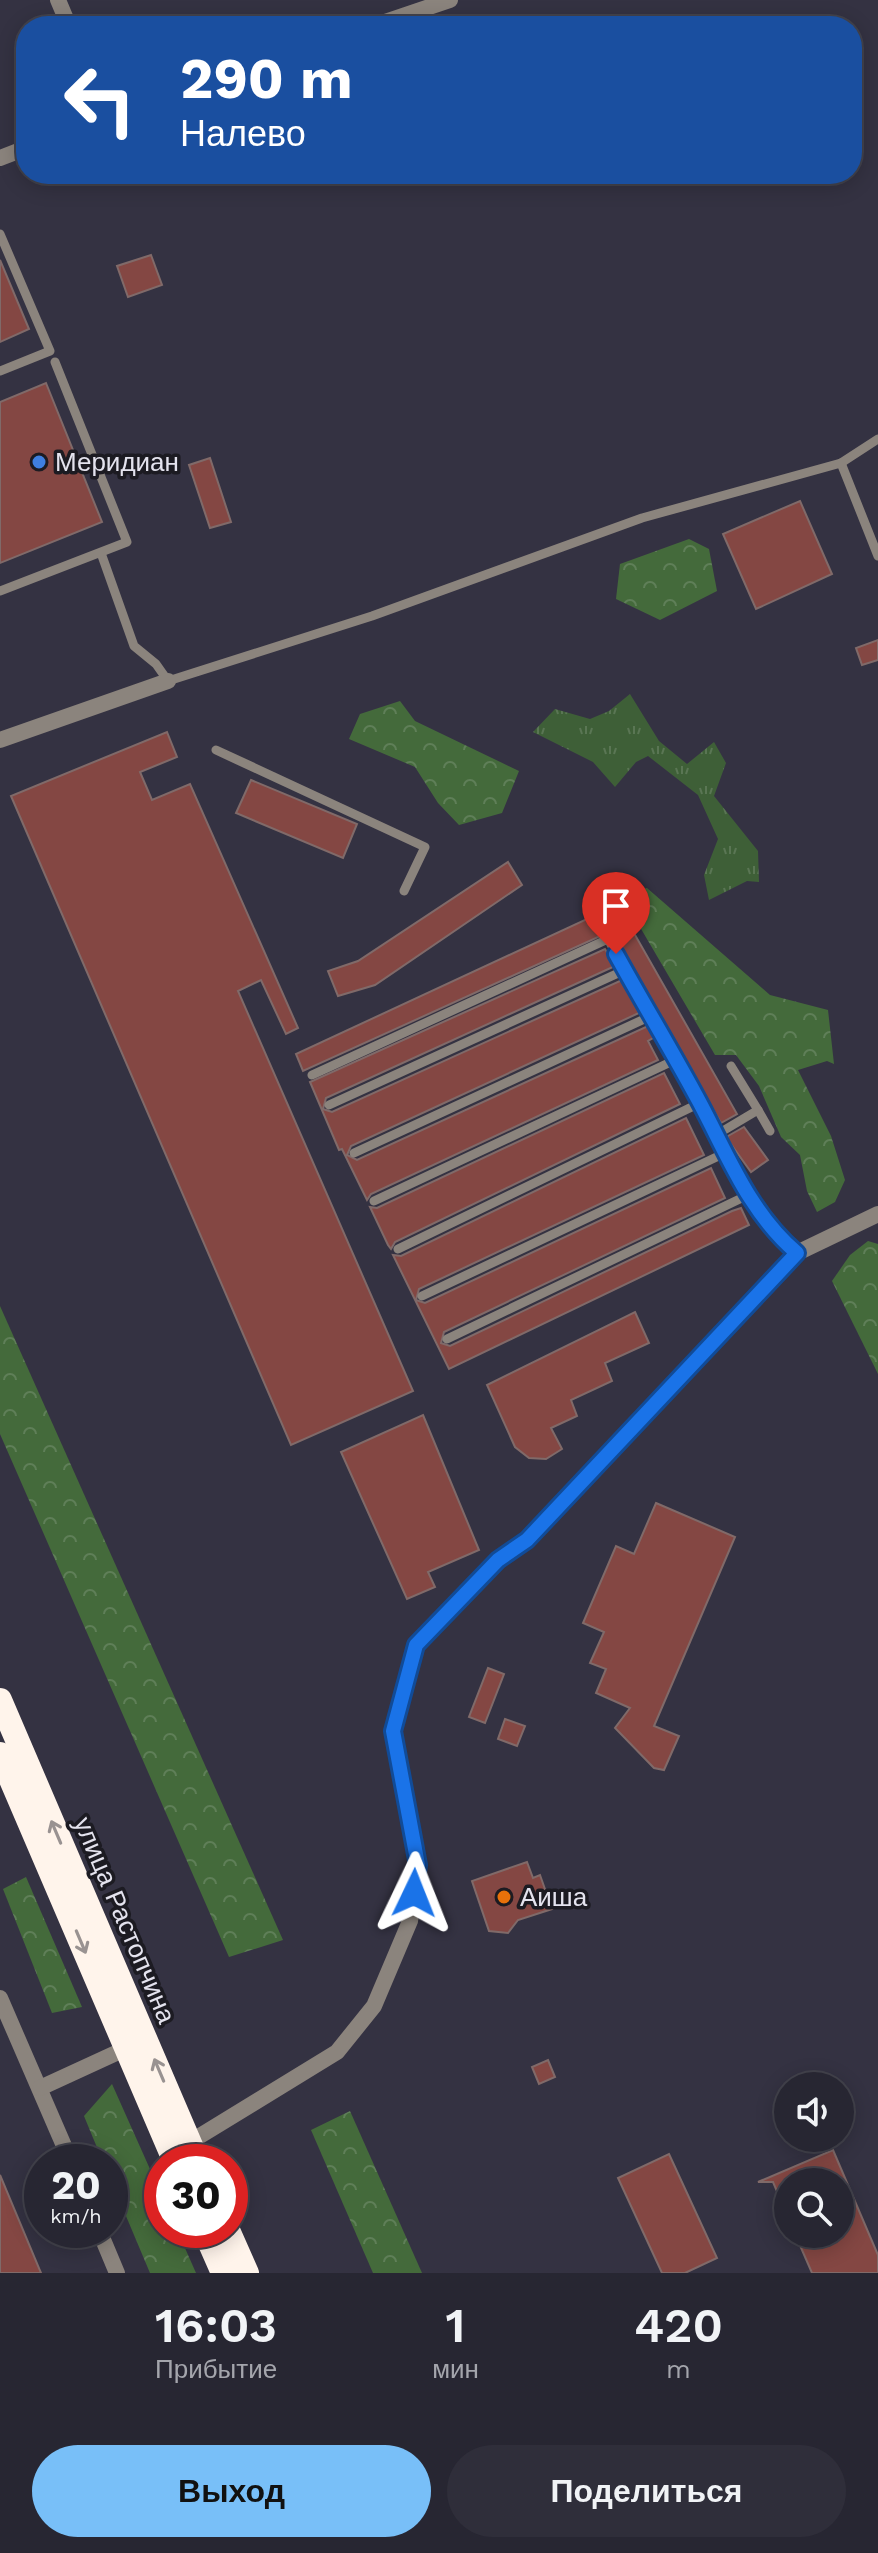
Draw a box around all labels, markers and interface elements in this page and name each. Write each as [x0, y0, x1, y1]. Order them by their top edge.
text: 290 m [180, 46, 353, 112]
icon: left [48, 48, 152, 152]
text: Налево [180, 113, 306, 155]
place label: Меридиан [55, 447, 179, 477]
marker: Меридиан [30, 453, 48, 471]
pin [582, 872, 650, 954]
icon: arrive [594, 884, 638, 928]
street label: улица Растопчина [68, 1812, 182, 2028]
one-way arrow [48, 1820, 63, 1844]
position arrow [372, 1851, 456, 1935]
place label: Аиша [520, 1882, 588, 1912]
marker: Аиша [495, 1888, 513, 1906]
one-way arrow [75, 1929, 90, 1954]
one-way arrow [151, 2058, 166, 2083]
map controls [774, 2072, 854, 2248]
button: sound [774, 2072, 854, 2152]
speed limit sign: 30 [144, 2144, 248, 2248]
text: 20 [51, 2162, 101, 2209]
button: search [774, 2168, 854, 2248]
text: km/h [50, 2204, 102, 2228]
text: 16:03 [155, 2297, 277, 2354]
text: 1 [446, 2297, 466, 2354]
text: 420 [634, 2297, 723, 2354]
text: Прибытие [155, 2354, 277, 2384]
text: мин [432, 2354, 479, 2384]
text: m [666, 2354, 691, 2384]
button: Выход [32, 2445, 431, 2537]
button: Поделиться [447, 2445, 846, 2537]

